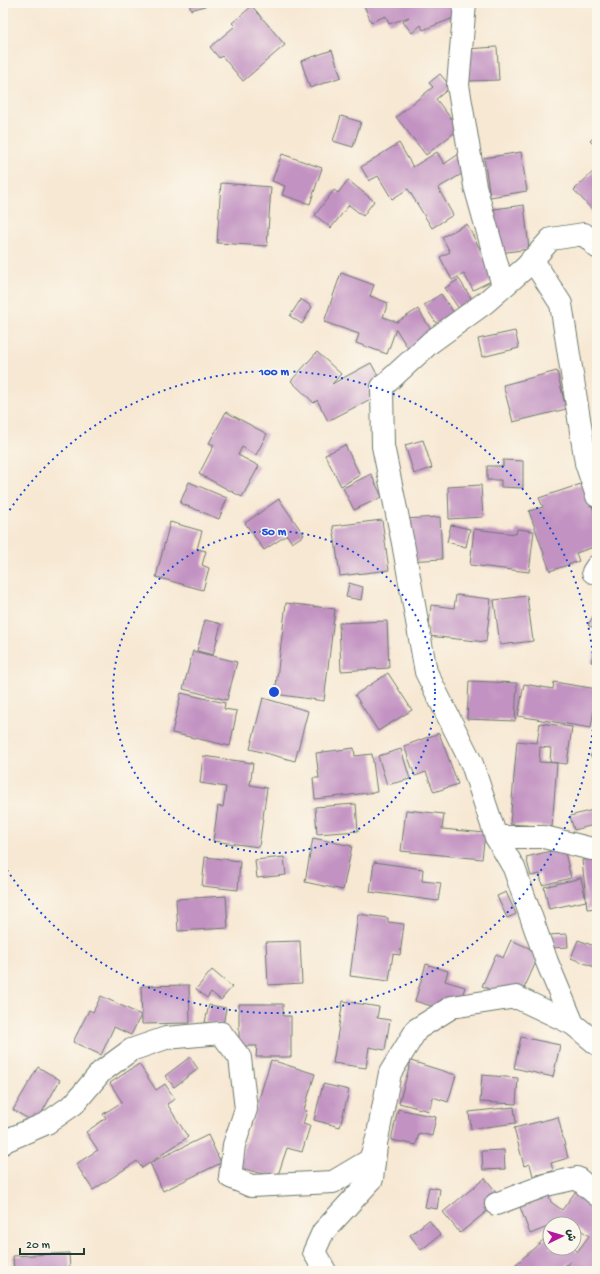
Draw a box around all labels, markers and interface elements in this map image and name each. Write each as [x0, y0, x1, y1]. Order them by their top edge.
text: 100 m [258, 366, 289, 380]
text: 50 m [262, 526, 287, 540]
centre of rings [267, 685, 281, 699]
north arrow [542, 1216, 582, 1256]
text: ش [563, 1229, 576, 1242]
scale bar [20, 1230, 84, 1256]
text: 20 m [26, 1239, 51, 1253]

